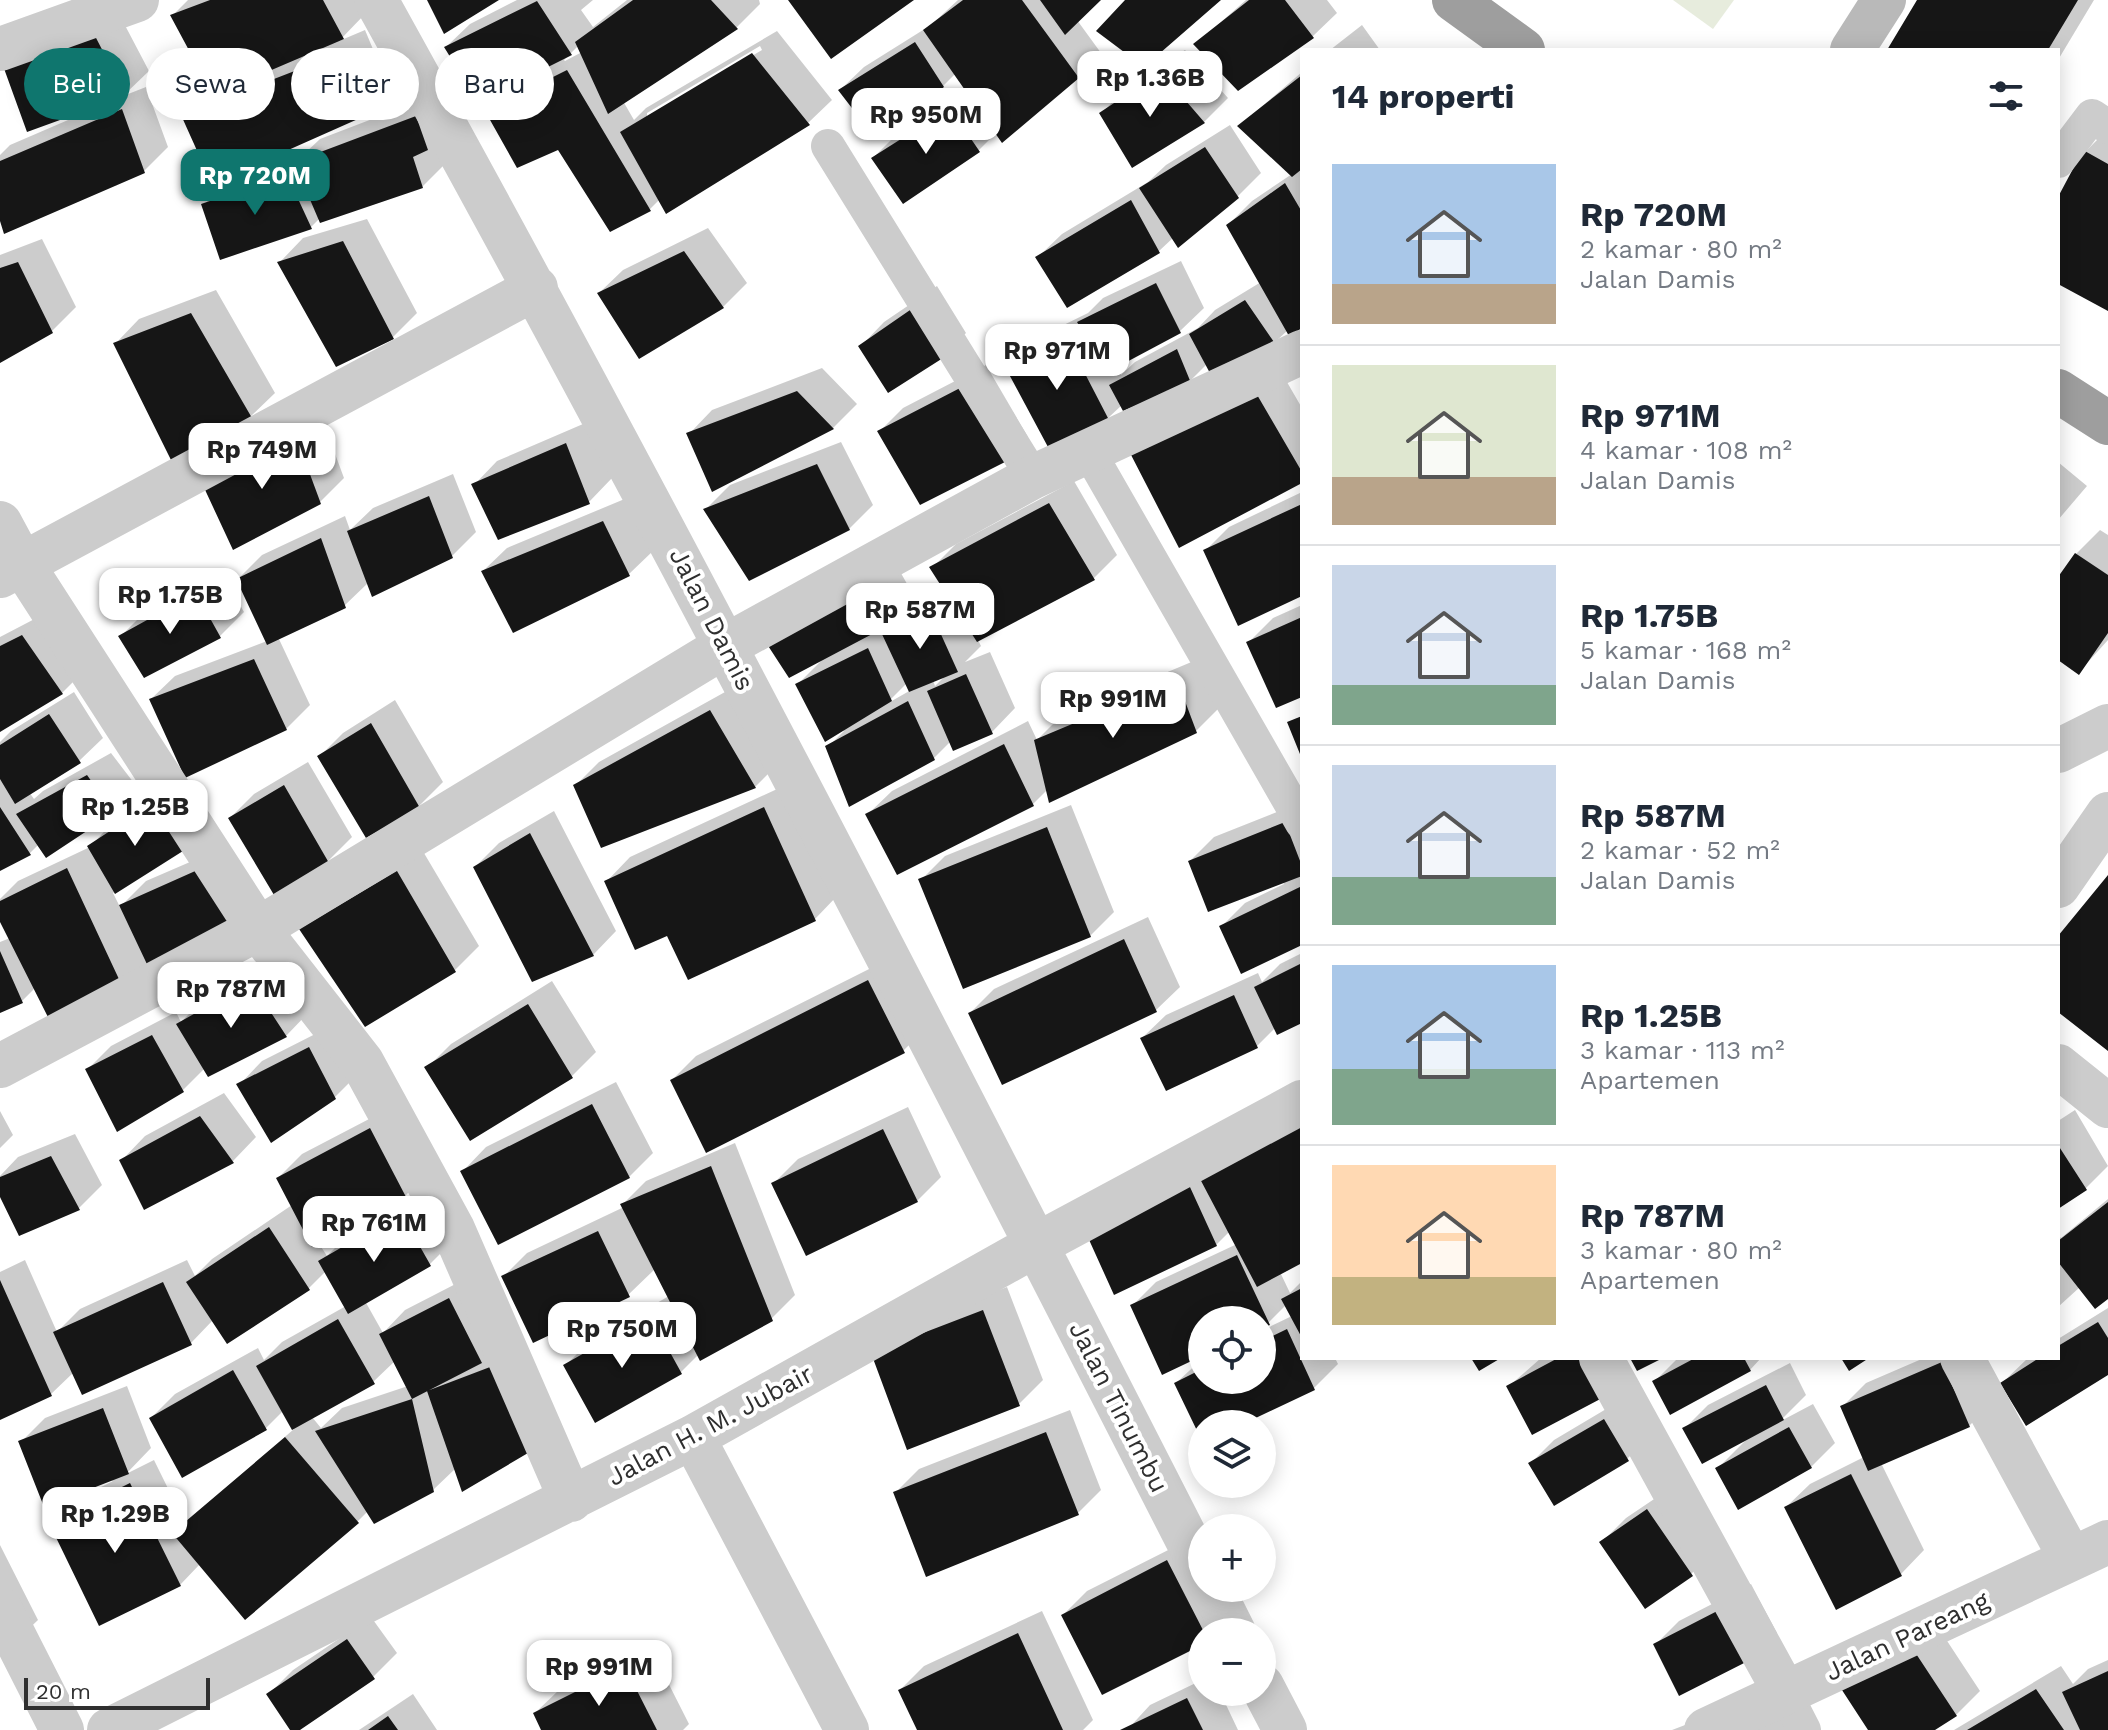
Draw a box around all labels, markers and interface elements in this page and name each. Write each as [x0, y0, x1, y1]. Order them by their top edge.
chip: Beli [24, 48, 130, 120]
chip: Sewa [146, 48, 275, 120]
chip: Filter [291, 48, 419, 120]
chip: Baru [435, 48, 554, 120]
pin: Rp 1.36B [1067, 51, 1233, 119]
text: Rp 1.36B [1095, 62, 1205, 92]
icon: filters [1984, 74, 2028, 118]
text: 14 properti [1332, 76, 1514, 116]
pin: Rp 950M [852, 88, 1000, 156]
text: Rp 950M [869, 99, 983, 129]
pin: Rp 720M [181, 149, 329, 217]
text: Rp 720M [199, 160, 311, 190]
text: Rp 720M [1580, 194, 1727, 234]
icon: home [1396, 196, 1492, 292]
text: 2 kamar · 80 m² [1580, 234, 1782, 264]
text: Jalan Damis [1580, 264, 1735, 294]
pin: Rp 971M [983, 324, 1131, 392]
text: Rp 971M [1003, 335, 1111, 365]
text: Rp 971M [1580, 395, 1721, 435]
icon: home [1396, 397, 1492, 493]
pin: Rp 749M [188, 423, 336, 491]
text: Rp 749M [207, 434, 317, 464]
text: 4 kamar · 108 m² [1580, 435, 1792, 465]
text: Jalan Damis [1580, 465, 1735, 495]
street label: Jalan Damis [663, 543, 761, 695]
pin: Rp 1.75B [87, 568, 253, 636]
text: Rp 1.75B [117, 579, 223, 609]
pin: Rp 587M [846, 583, 994, 651]
text: Rp 587M [864, 594, 976, 624]
text: Rp 1.75B [1580, 595, 1718, 635]
icon: home [1396, 597, 1492, 693]
text: 5 kamar · 168 m² [1580, 635, 1791, 665]
text: Jalan Damis [1580, 665, 1735, 695]
pin: Rp 991M [1039, 672, 1187, 740]
text: Rp 991M [1059, 683, 1167, 713]
pin: Rp 1.25B [52, 780, 218, 848]
text: Rp 1.25B [81, 791, 189, 821]
text: Rp 587M [1580, 795, 1726, 835]
icon: home [1396, 797, 1492, 893]
text: 2 kamar · 52 m² [1580, 835, 1780, 865]
text: Jalan Damis [1580, 865, 1735, 895]
pin: Rp 787M [157, 962, 305, 1030]
text: Rp 787M [175, 973, 287, 1003]
text: Rp 1.25B [1580, 995, 1722, 1035]
icon: home [1396, 997, 1492, 1093]
text: 3 kamar · 113 m² [1580, 1035, 1784, 1065]
text: Apartemen [1580, 1065, 1720, 1095]
text: Rp 787M [1580, 1195, 1725, 1235]
pin: Rp 761M [300, 1196, 448, 1264]
icon: home [1396, 1197, 1492, 1293]
text: Rp 761M [321, 1207, 427, 1237]
text: 3 kamar · 80 m² [1580, 1235, 1782, 1265]
text: Apartemen [1580, 1265, 1720, 1295]
pin: Rp 750M [548, 1302, 696, 1370]
map controls [1188, 1306, 1276, 1706]
button: locate [1188, 1306, 1276, 1394]
text: Rp 750M [566, 1313, 678, 1343]
street label: Jalan Tinumbu [1063, 1317, 1175, 1497]
street label: Jalan H. M. Jubair [602, 1358, 818, 1492]
button: layers [1188, 1410, 1276, 1498]
pin: Rp 1.29B [32, 1487, 198, 1555]
text: Rp 1.29B [60, 1498, 170, 1528]
button: + [1188, 1514, 1276, 1602]
street label: Jalan Pareang [1820, 1585, 1994, 1687]
button: − [1188, 1618, 1276, 1706]
pin: Rp 991M [525, 1640, 673, 1708]
text: Rp 991M [545, 1651, 653, 1681]
scale bar [24, 1674, 210, 1710]
text: 20 m [36, 1679, 91, 1704]

